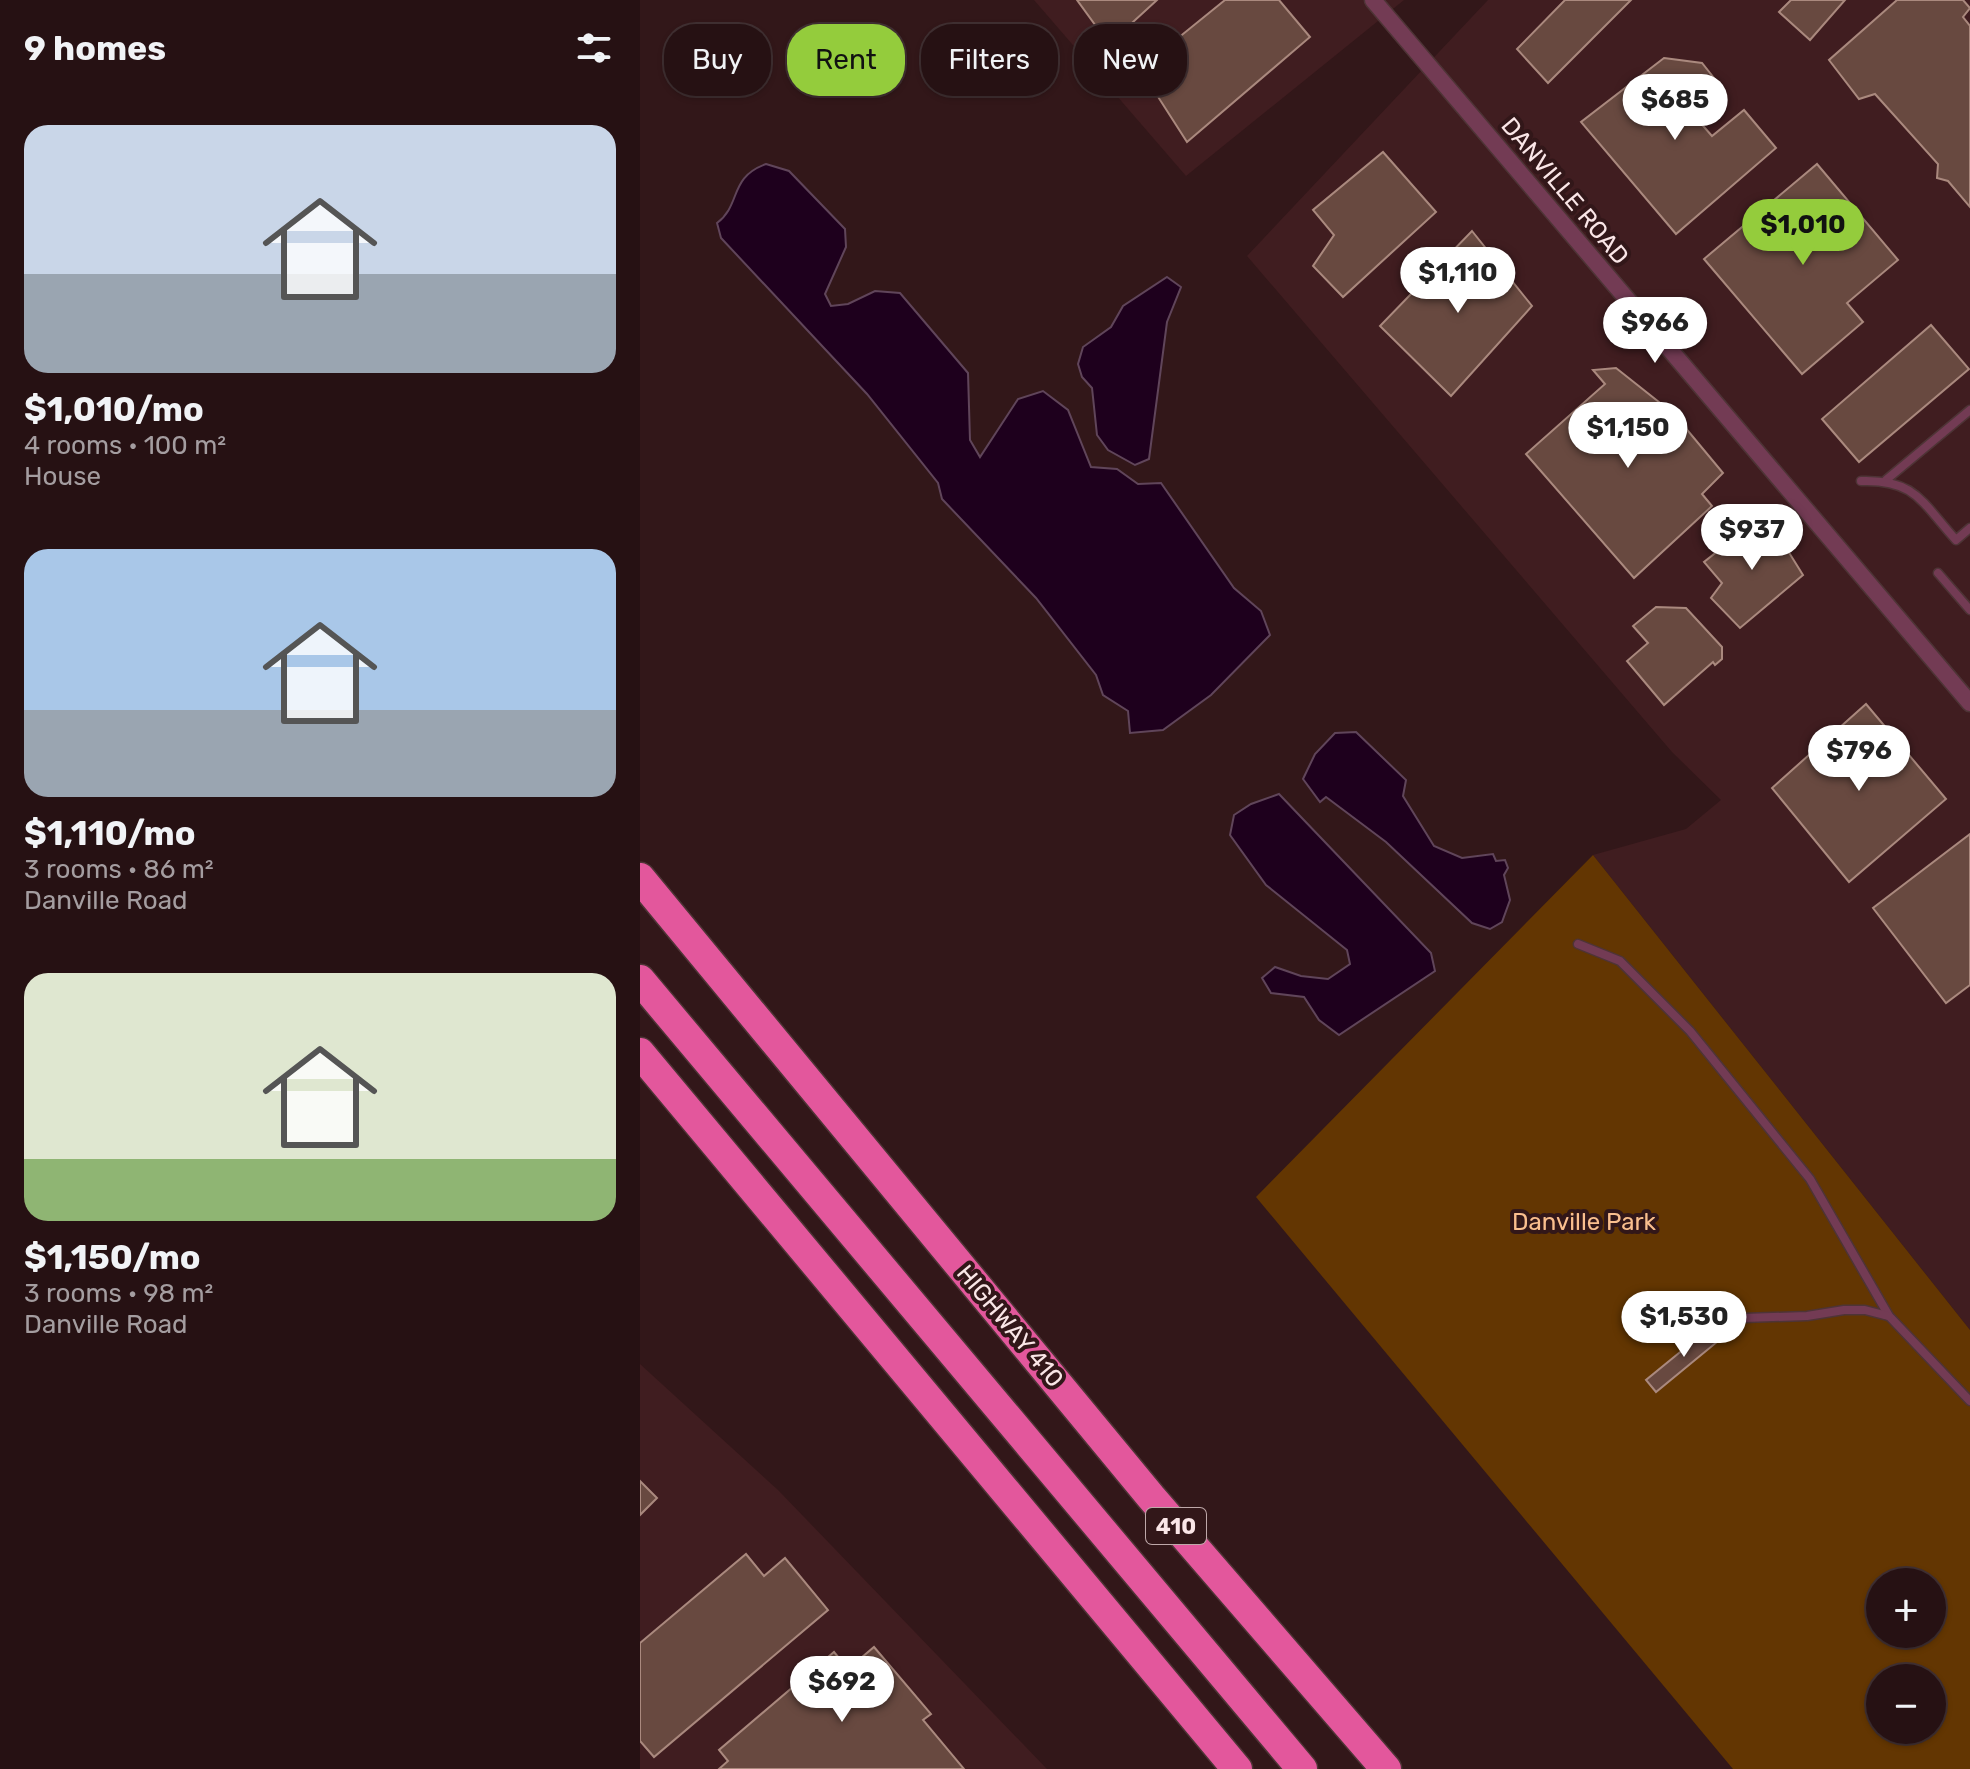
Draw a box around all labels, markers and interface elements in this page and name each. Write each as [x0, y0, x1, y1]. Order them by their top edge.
chip: Buy [664, 24, 771, 96]
chip: Rent [787, 24, 905, 96]
chip: Filters [921, 24, 1058, 96]
chip: New [1074, 24, 1187, 96]
icon: filters [572, 26, 616, 70]
text: 9 homes [24, 28, 166, 69]
pin: $685 [1628, 74, 1722, 142]
text: $685 [1641, 84, 1709, 115]
street label: DANVILLE ROAD [1495, 112, 1635, 270]
icon: home [248, 177, 392, 321]
pin: $1,010 [1738, 199, 1868, 267]
text: $1,010 [1760, 209, 1846, 240]
pin: $1,110 [1393, 247, 1523, 315]
text: $1,110 [1418, 257, 1498, 288]
pin: $966 [1608, 297, 1702, 365]
text: $966 [1621, 307, 1689, 338]
text: $1,010/mo [24, 389, 204, 430]
pin: $1,150 [1563, 402, 1693, 470]
text: $1,150 [1586, 412, 1670, 443]
text: 4 rooms · 100 m² [24, 430, 226, 461]
text: House [24, 461, 101, 492]
pin: $937 [1705, 504, 1799, 572]
text: $937 [1719, 514, 1785, 545]
icon: home [248, 601, 392, 745]
pin: $796 [1812, 725, 1906, 793]
text: $796 [1826, 735, 1892, 766]
text: $1,110/mo [24, 813, 196, 854]
text: 3 rooms · 86 m² [24, 854, 214, 885]
text: Danville Road [24, 885, 188, 916]
icon: home [248, 1025, 392, 1169]
park label: Danville Park [1512, 1208, 1657, 1236]
text: $1,150/mo [24, 1237, 201, 1278]
street label: HIGHWAY 410 [951, 1259, 1069, 1393]
text: 3 rooms · 98 m² [24, 1278, 213, 1309]
pin: $1,530 [1619, 1291, 1749, 1359]
text: $1,530 [1639, 1301, 1729, 1332]
text: Danville Road [24, 1309, 188, 1340]
road number: 410 [1146, 1508, 1206, 1544]
map controls [1866, 1568, 1946, 1744]
button: + [1866, 1568, 1946, 1648]
pin: $692 [795, 1656, 889, 1724]
button: − [1866, 1664, 1946, 1744]
text: $692 [808, 1666, 876, 1697]

